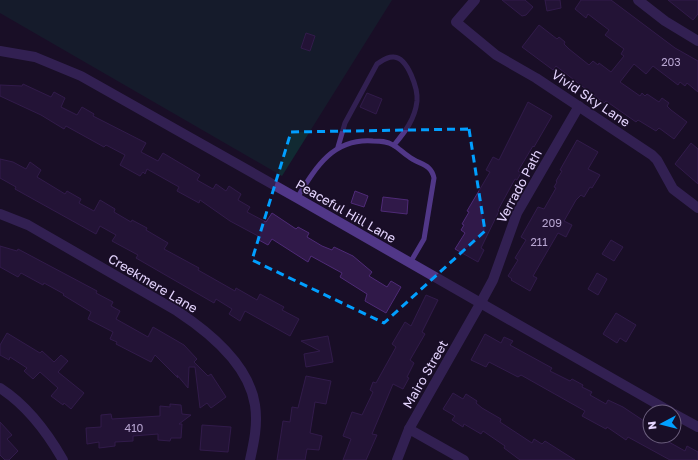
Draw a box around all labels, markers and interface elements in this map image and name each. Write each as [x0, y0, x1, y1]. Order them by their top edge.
house number: 203 [661, 55, 681, 68]
street label: Vivid Sky Lane [549, 66, 633, 130]
street label: Verrado Path [493, 147, 545, 225]
street label: Peaceful Hill Lane [293, 176, 399, 246]
house number: 209 [542, 216, 562, 229]
house number: 211 [530, 235, 548, 248]
street label: Creekmere Lane [105, 250, 201, 316]
street label: Mairo Street [399, 337, 451, 411]
north arrow [642, 404, 682, 444]
text: N [645, 420, 659, 430]
house number: 410 [125, 421, 144, 434]

